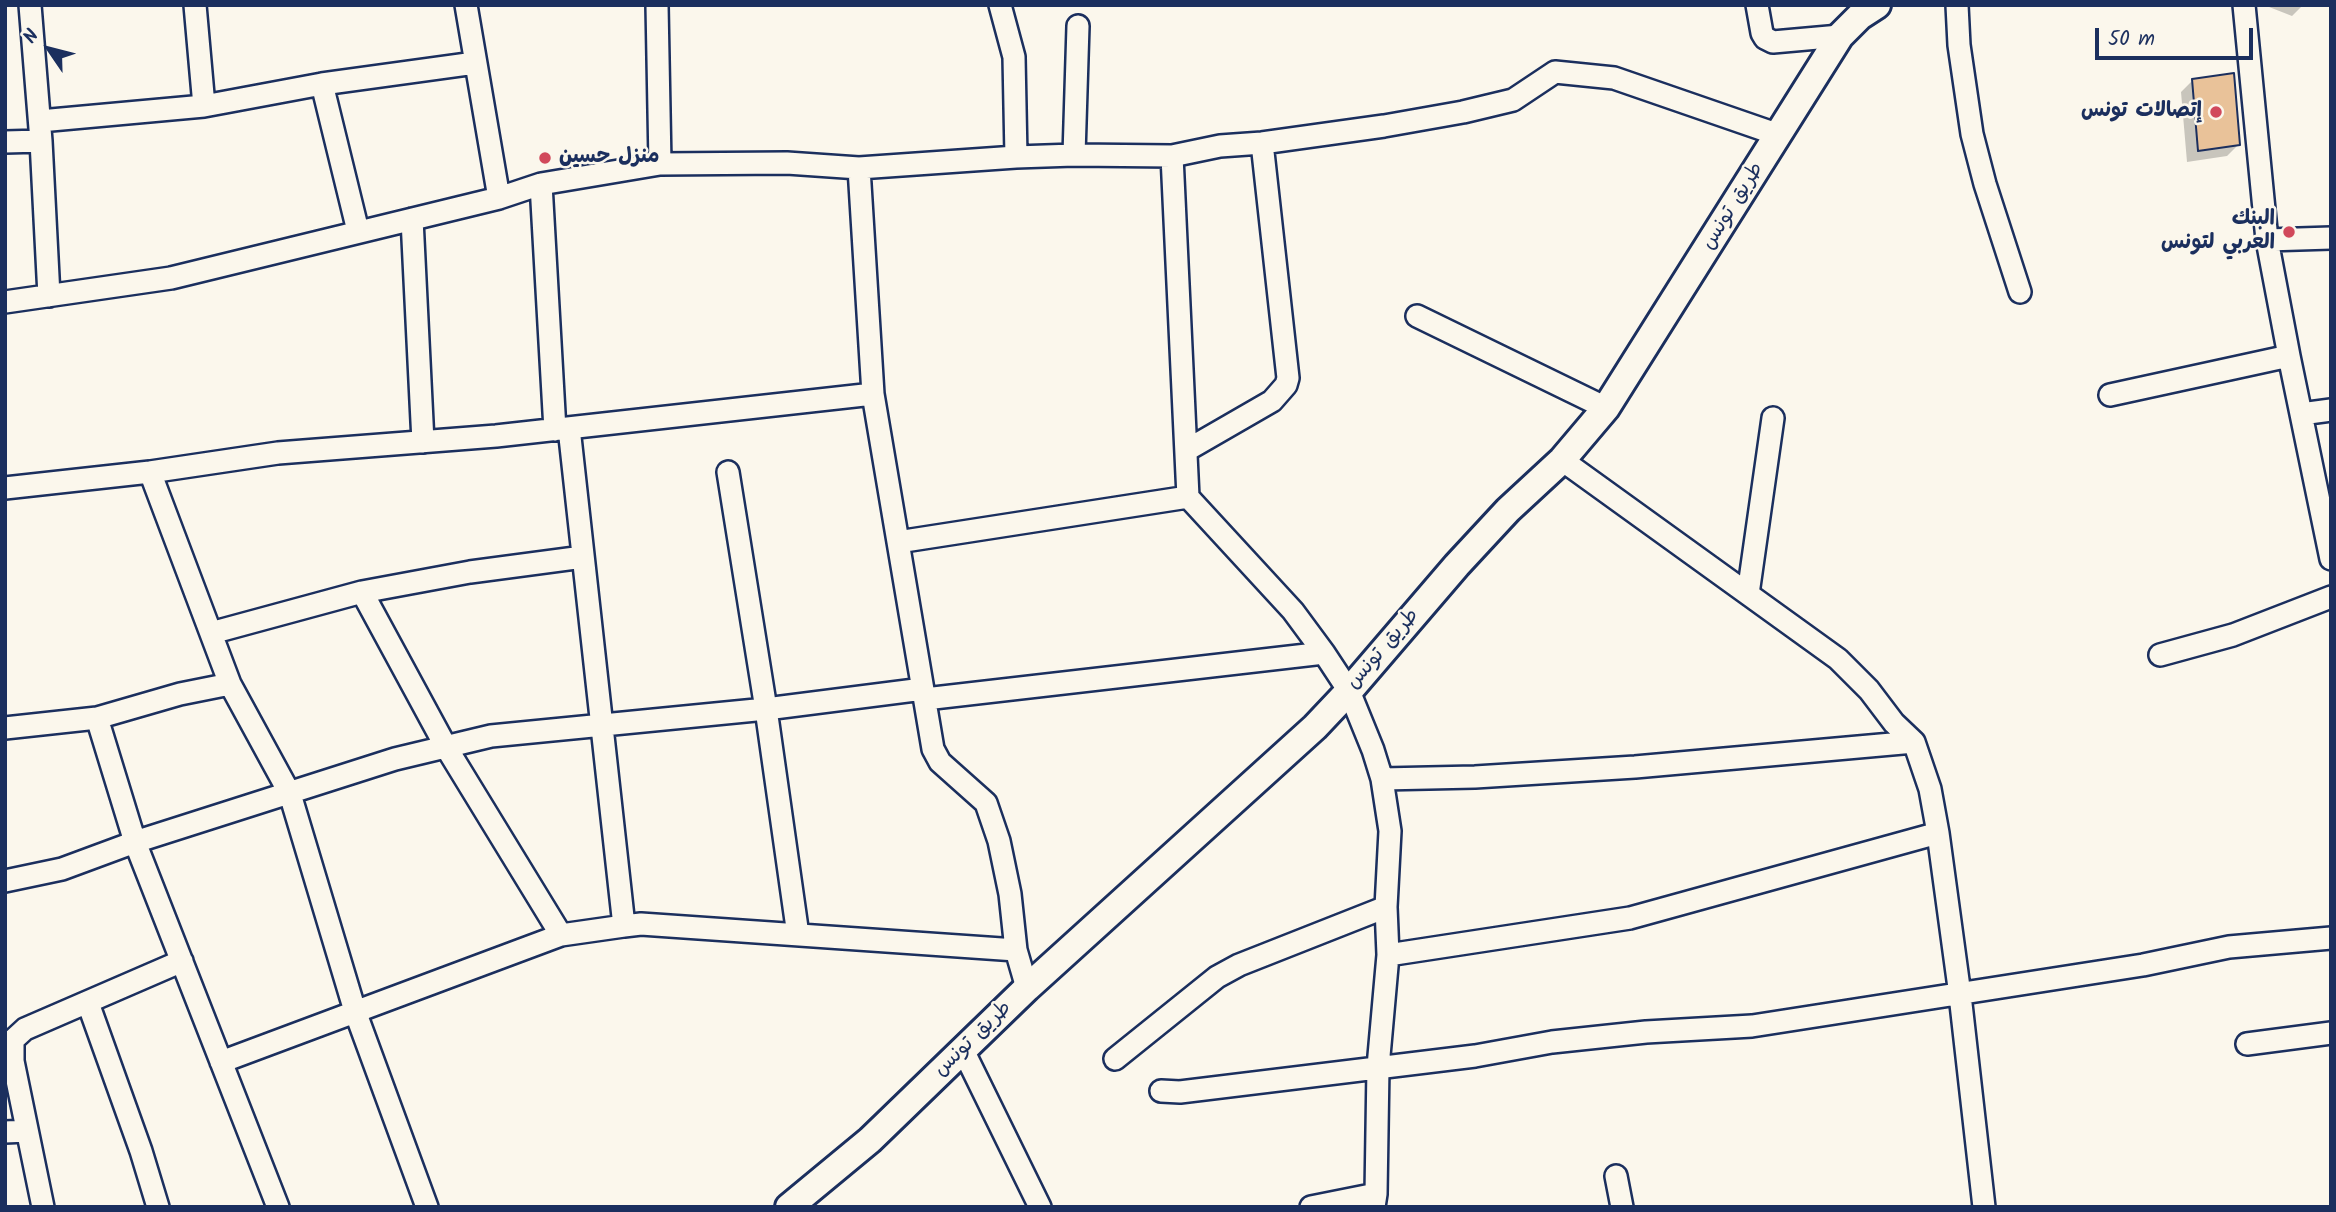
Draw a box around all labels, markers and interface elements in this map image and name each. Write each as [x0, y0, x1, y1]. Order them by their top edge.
north arrow [14, 14, 84, 84]
scale bar [2098, 14, 2256, 58]
text: N [16, 23, 48, 50]
text: 50 m [2108, 23, 2155, 56]
place label: إتصالات تونس [2081, 99, 2202, 125]
marker: إتصالات تونس [2208, 104, 2224, 120]
place label: منزل حسين [559, 145, 659, 171]
marker: منزل حسين [537, 150, 553, 166]
street label: طريق تونس [1697, 159, 1771, 255]
place label: البنك العربي لتونس [2161, 207, 2275, 257]
marker: البنك العربي لتونس [2281, 224, 2297, 240]
street label: طريق تونس [1342, 605, 1426, 695]
street label: طريق تونس [930, 997, 1018, 1083]

